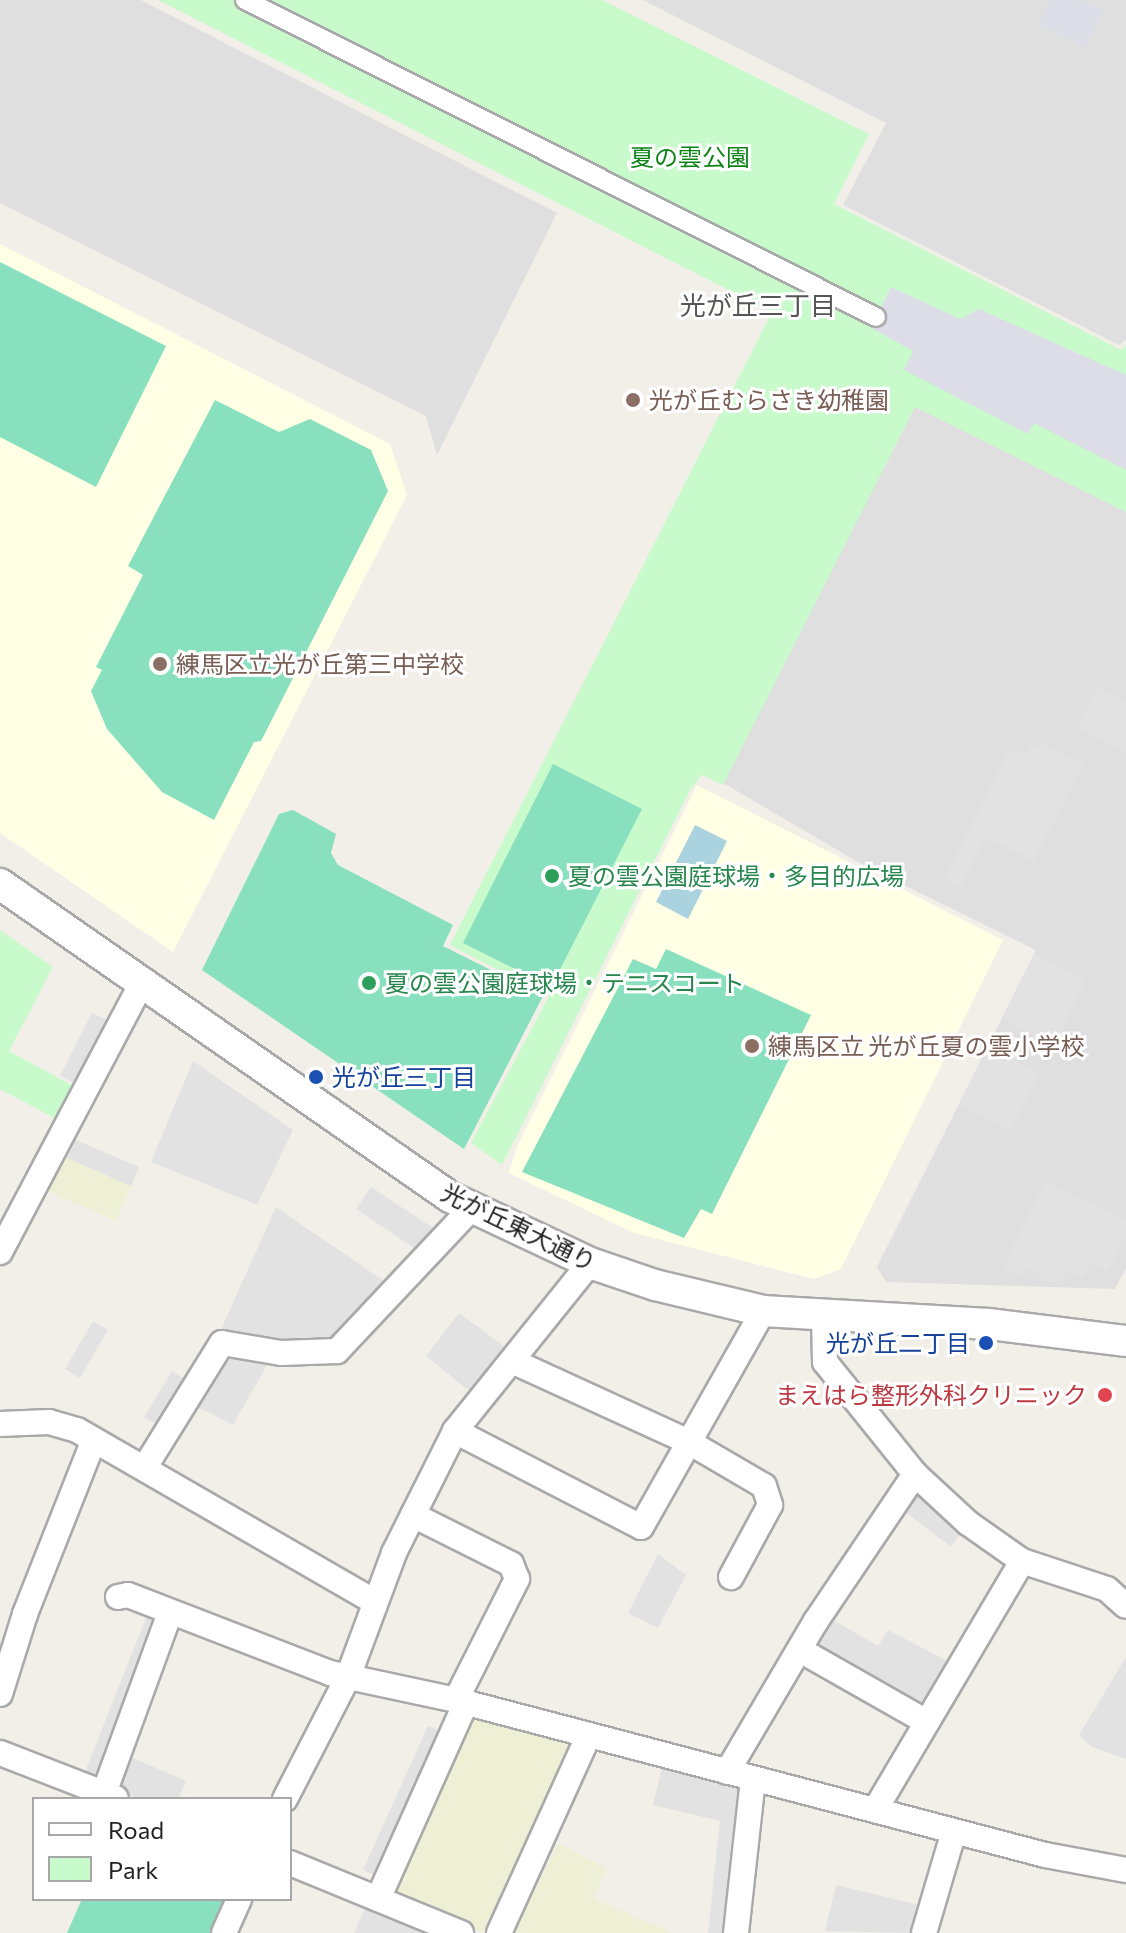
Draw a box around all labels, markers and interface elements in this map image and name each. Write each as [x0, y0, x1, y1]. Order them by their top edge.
park label: 夏の雲公園 [630, 143, 750, 171]
district label: 光が丘三丁目 [680, 289, 836, 321]
place label: 光が丘むらさき幼稚園 [649, 386, 889, 414]
marker: 光が丘むらさき幼稚園 [624, 391, 642, 409]
place label: 練馬区立光が丘第三中学校 [176, 650, 464, 678]
marker: 練馬区立光が丘第三中学校 [151, 655, 169, 673]
place label: 夏の雲公園庭球場・多目的広場 [568, 862, 904, 890]
marker: 夏の雲公園庭球場・多目的広場 [543, 867, 561, 885]
place label: 夏の雲公園庭球場・テニスコート [385, 969, 745, 997]
marker: 夏の雲公園庭球場・テニスコート [360, 974, 378, 992]
place label: 練馬区立 光が丘夏の雲小学校 [768, 1032, 1085, 1060]
marker: 練馬区立 光が丘夏の雲小学校 [743, 1037, 761, 1055]
place label: 光が丘三丁目 [332, 1063, 476, 1091]
marker: 光が丘三丁目 [307, 1068, 325, 1086]
street label: 光が丘東大通り [437, 1177, 601, 1277]
place label: 光が丘二丁目 [826, 1329, 970, 1357]
marker: 光が丘二丁目 [977, 1334, 995, 1352]
place label: まえはら整形外科クリニック [775, 1381, 1087, 1409]
marker: まえはら整形外科クリニック [1094, 1384, 1116, 1406]
legend [32, 1797, 292, 1901]
text: Road [108, 1815, 164, 1844]
text: Park [108, 1855, 158, 1884]

